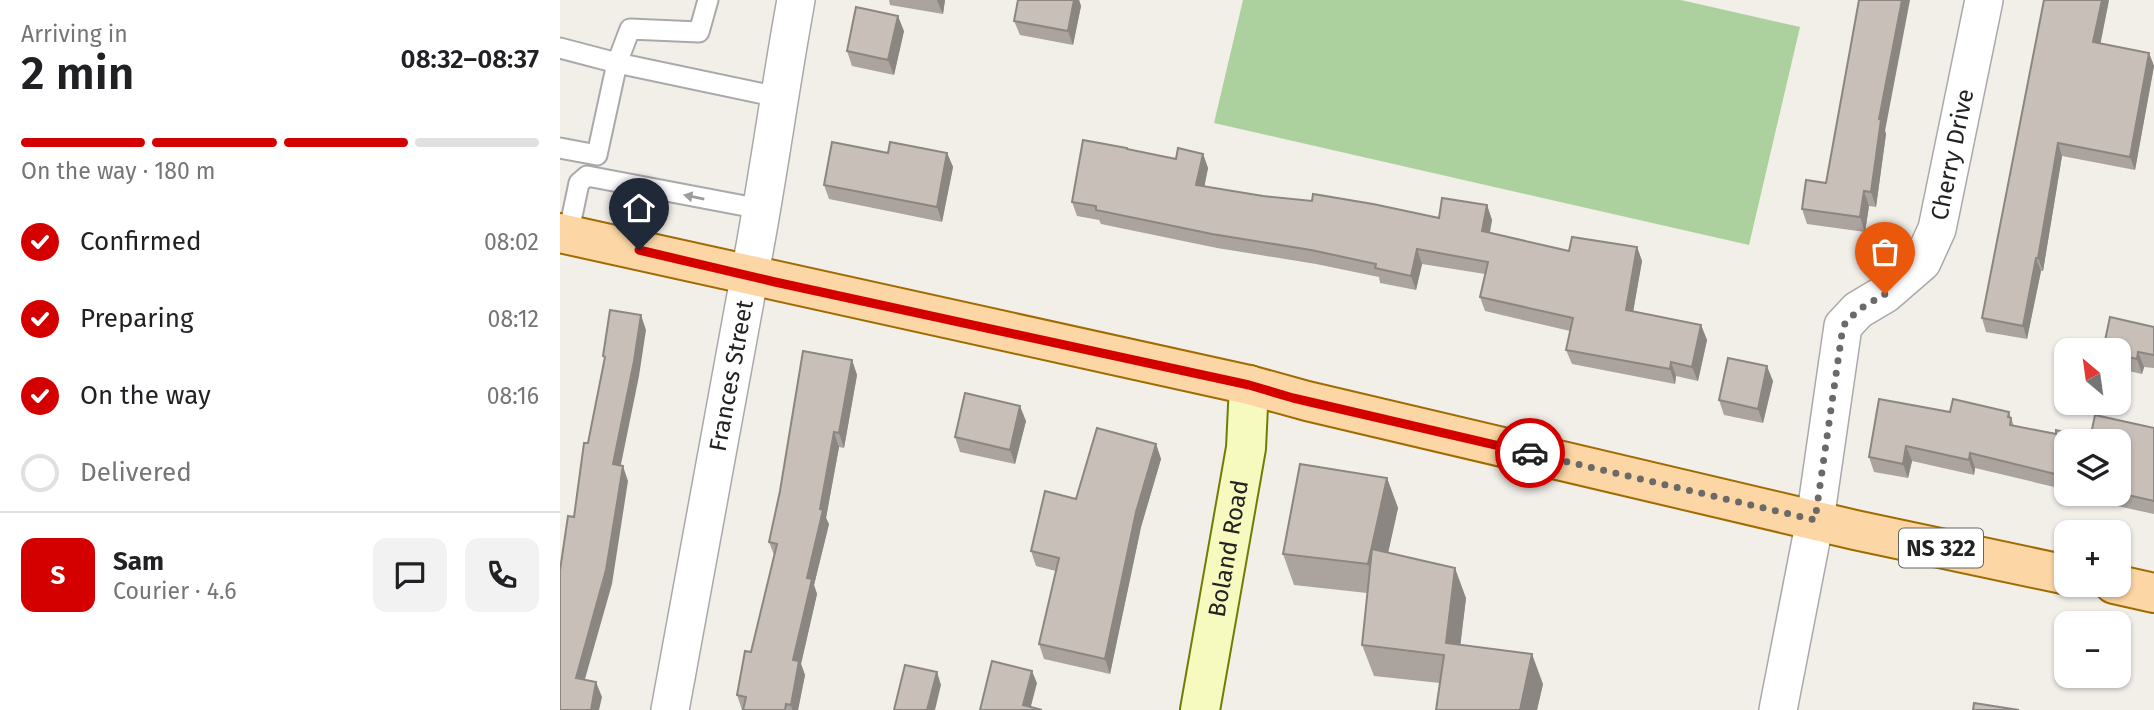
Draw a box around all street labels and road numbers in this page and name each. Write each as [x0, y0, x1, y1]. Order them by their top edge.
street label: Cherry Drive [1925, 86, 1979, 223]
street label: Frances Street [704, 297, 759, 454]
street label: Boland Road [1203, 478, 1254, 619]
road number: NS 322 [1899, 528, 1983, 568]

